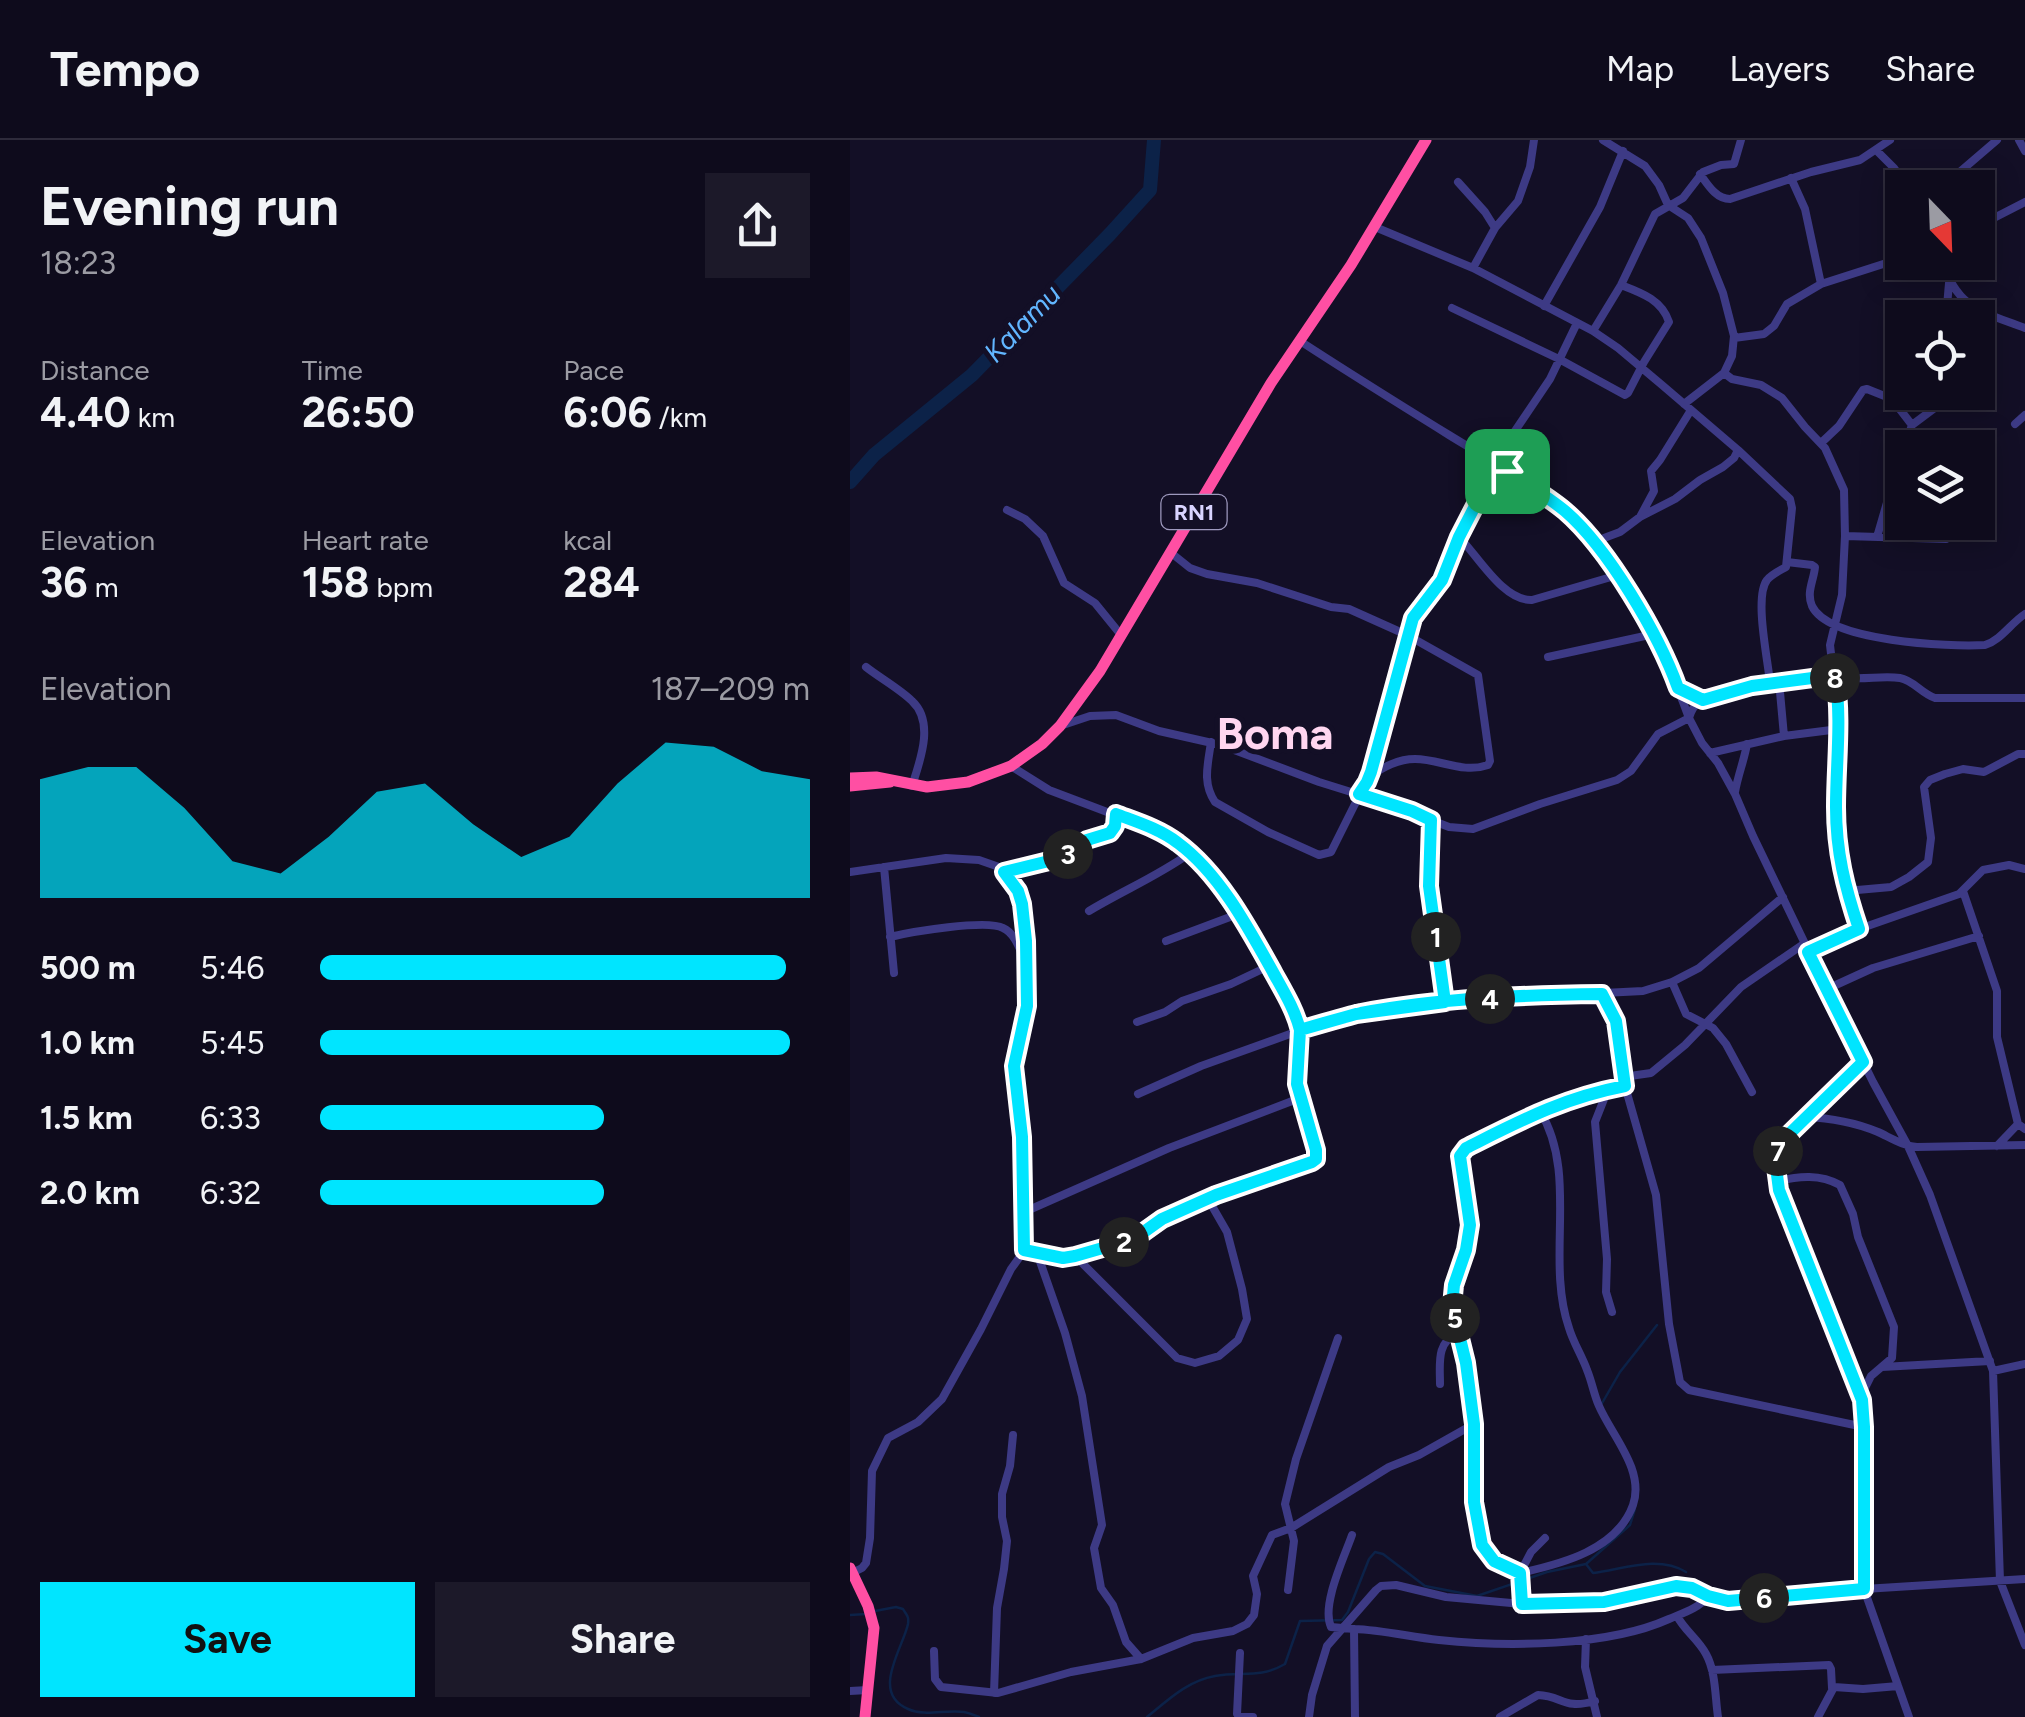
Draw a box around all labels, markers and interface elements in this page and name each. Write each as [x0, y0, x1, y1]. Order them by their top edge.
text: Tempo [50, 40, 200, 98]
text: Map [1606, 48, 1674, 90]
text: Layers [1729, 48, 1830, 90]
text: Share [1885, 48, 1975, 90]
north arrow [1885, 170, 1995, 280]
map controls [1885, 170, 1995, 540]
text: Evening run [40, 173, 339, 239]
button: share [705, 173, 810, 278]
text: 18:23 [40, 244, 116, 282]
water label: Kalamu [977, 277, 1067, 369]
button: locate [1885, 300, 1995, 410]
text: Distance [40, 353, 150, 387]
text: Time [302, 353, 363, 387]
text: Pace [563, 353, 624, 387]
text: 4.40 [40, 387, 131, 438]
text: 26:50 [302, 387, 415, 438]
text: 6:06 [563, 387, 652, 438]
text: km [131, 400, 175, 434]
text: /km [652, 400, 707, 434]
pin [1465, 429, 1550, 514]
button: layers [1885, 430, 1995, 540]
icon: arrive [1480, 444, 1535, 499]
road number: RN1 [1162, 495, 1226, 529]
text: Elevation [40, 523, 155, 557]
text: Heart rate [302, 523, 429, 557]
text: kcal [563, 523, 612, 557]
text: 36 [40, 557, 88, 608]
text: 158 [302, 557, 370, 608]
text: 284 [563, 557, 640, 608]
text: m [88, 570, 118, 604]
text: bpm [370, 570, 433, 604]
pin: 8 [1810, 653, 1860, 703]
text: 8 [1826, 661, 1844, 695]
text: Elevation [40, 670, 172, 708]
text: 187–209 m [651, 670, 810, 708]
district label: Boma [1217, 706, 1333, 760]
pin: 3 [1043, 829, 1093, 879]
text: 3 [1060, 837, 1076, 871]
pin: 1 [1411, 912, 1461, 962]
text: 1 [1430, 920, 1442, 954]
text: 500 m [40, 949, 136, 987]
text: 5:46 [200, 949, 264, 987]
pin: 4 [1465, 974, 1515, 1024]
text: 4 [1481, 982, 1499, 1016]
text: 1.0 km [40, 1024, 135, 1062]
text: 5:45 [200, 1024, 265, 1062]
text: 1.5 km [40, 1099, 133, 1137]
text: 6:33 [200, 1099, 261, 1137]
pin: 7 [1753, 1126, 1803, 1176]
text: 7 [1770, 1134, 1786, 1168]
text: 2.0 km [40, 1174, 140, 1212]
text: 6:32 [200, 1174, 262, 1212]
pin: 2 [1099, 1217, 1149, 1267]
text: 2 [1116, 1225, 1132, 1259]
pin: 5 [1430, 1293, 1480, 1343]
text: 5 [1447, 1301, 1463, 1335]
pin: 6 [1739, 1573, 1789, 1623]
text: 6 [1756, 1581, 1772, 1615]
button: Save [40, 1582, 415, 1697]
button: Share [435, 1582, 810, 1697]

